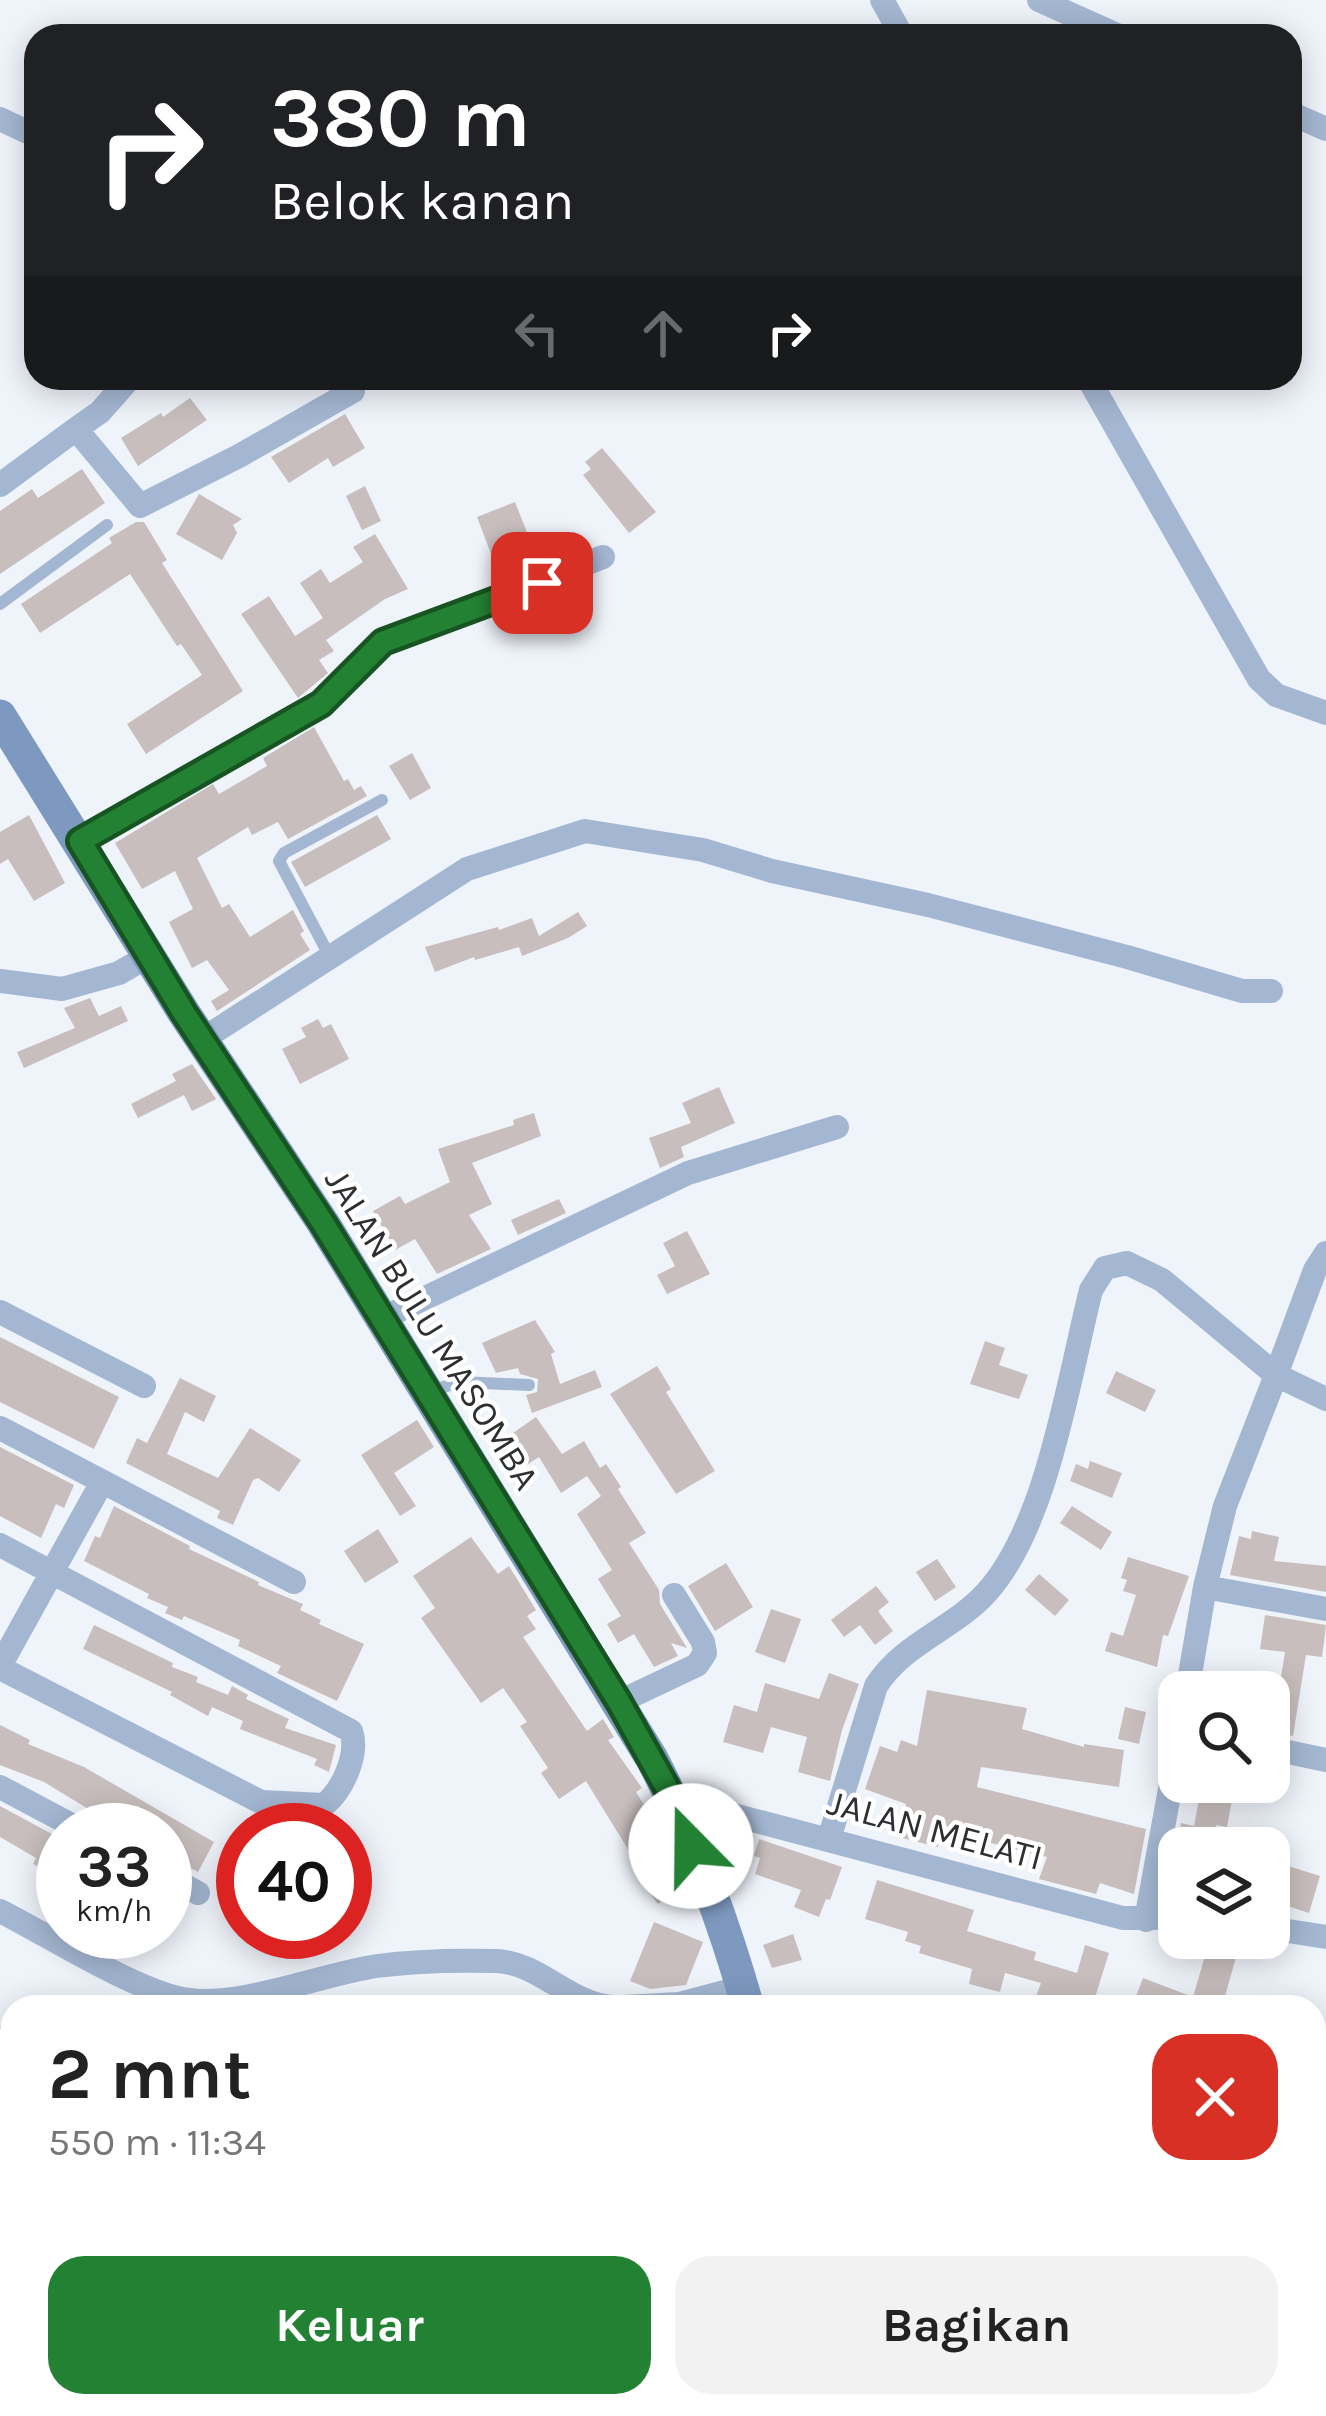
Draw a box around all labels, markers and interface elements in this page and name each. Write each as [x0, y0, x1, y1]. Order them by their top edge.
text: 380 m [270, 69, 531, 167]
icon: right [72, 72, 228, 228]
text: Belok kanan [270, 169, 574, 233]
icon: left [504, 300, 570, 366]
icon: ahead [630, 300, 696, 366]
icon: right [756, 300, 822, 366]
pin [491, 532, 593, 634]
icon: arrive [509, 550, 575, 616]
street label: JALAN BULU MASOMBA [316, 1161, 548, 1497]
map controls [1158, 1671, 1290, 1959]
button: search [1158, 1671, 1290, 1803]
street label: JALAN MELATI [823, 1781, 1047, 1879]
position arrow [628, 1783, 754, 1909]
speed limit sign: 40 [216, 1803, 372, 1959]
button: layers [1158, 1827, 1290, 1959]
text: 33 [77, 1831, 151, 1901]
text: km/h [76, 1893, 152, 1929]
text: 2 mnt [48, 2032, 251, 2116]
button: close [1152, 2034, 1278, 2160]
text: 550 m · 11:34 [48, 2119, 266, 2165]
button: Keluar [48, 2256, 651, 2394]
button: Bagikan [675, 2256, 1278, 2394]

